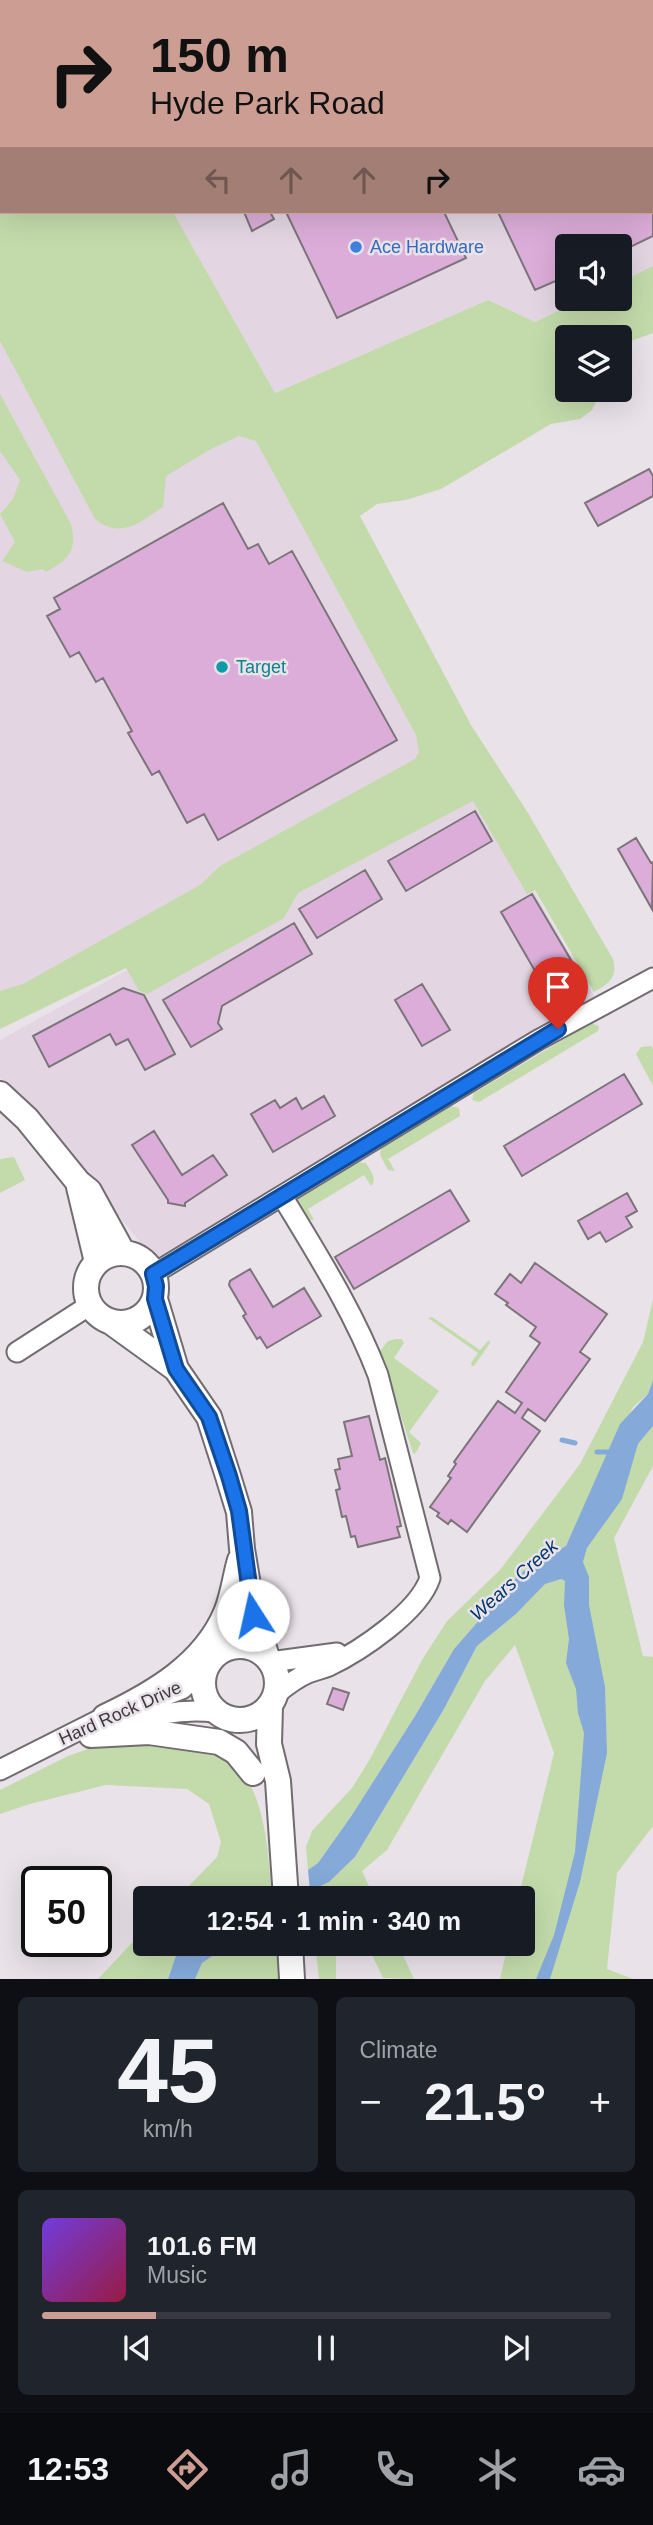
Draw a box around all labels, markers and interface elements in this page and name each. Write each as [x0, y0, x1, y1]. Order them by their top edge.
icon: right [35, 28, 126, 119]
text: 150 m [150, 28, 289, 82]
text: Hyde Park Road [150, 85, 385, 121]
icon: left [199, 161, 237, 199]
icon: ahead [272, 161, 310, 199]
icon: ahead [345, 161, 383, 199]
icon: right [418, 161, 456, 199]
map controls [555, 234, 632, 402]
button: sound [555, 234, 632, 311]
place label: Ace Hardware [370, 237, 484, 257]
marker: Ace Hardware [348, 239, 364, 255]
button: layers [555, 325, 632, 402]
place label: Target [236, 657, 286, 677]
marker: Target [214, 659, 230, 675]
pin [528, 957, 588, 1029]
icon: arrive [539, 968, 577, 1006]
water label: Wears Creek [466, 1534, 563, 1625]
position arrow [216, 1578, 290, 1652]
street label: Hard Rock Drive [56, 1677, 184, 1749]
speed limit sign: 50 [21, 1866, 112, 1957]
text: 12:54 · 1 min · 340 m [207, 1906, 461, 1936]
text: 45 [117, 2020, 218, 2121]
text: Climate [360, 2037, 437, 2063]
text: 21.5° [424, 2073, 546, 2131]
text: − [360, 2081, 382, 2123]
text: + [589, 2081, 611, 2123]
text: km/h [143, 2116, 193, 2142]
text: 101.6 FM [147, 2231, 257, 2261]
text: Music [147, 2262, 207, 2288]
icon: previous [118, 2329, 156, 2367]
icon: pause [307, 2329, 345, 2367]
icon: next [497, 2329, 535, 2367]
icon: directions [163, 2445, 212, 2494]
icon: music [267, 2445, 316, 2494]
icon: phone [370, 2445, 419, 2494]
icon: climate [473, 2445, 522, 2494]
icon: car [577, 2445, 626, 2494]
text: 12:53 [27, 2451, 109, 2487]

